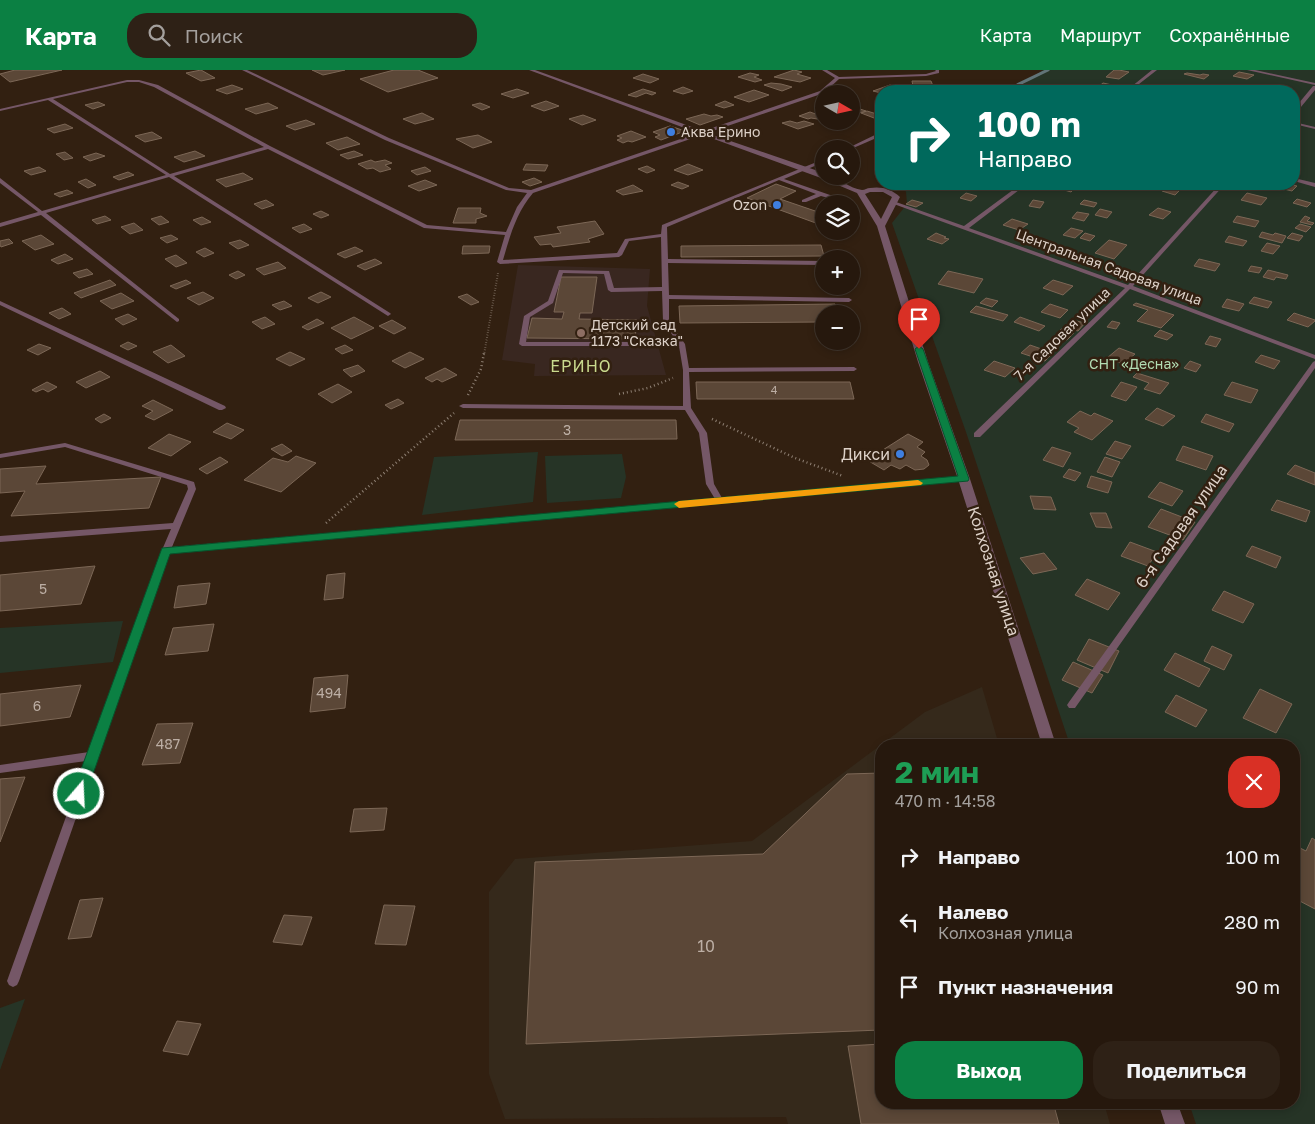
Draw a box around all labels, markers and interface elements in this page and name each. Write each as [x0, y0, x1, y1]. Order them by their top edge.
search box [127, 13, 477, 58]
text: Карта [25, 21, 97, 50]
icon: search [145, 21, 173, 49]
text: Поиск [185, 24, 243, 47]
text: Карта [980, 24, 1032, 46]
text: Маршрут [1060, 24, 1141, 46]
text: Сохранённые [1169, 24, 1290, 46]
north arrow [815, 85, 860, 130]
map controls [815, 85, 860, 350]
text: 100 m [978, 103, 1081, 145]
icon: right [895, 105, 960, 170]
place label: Аква Ерино [681, 123, 760, 140]
marker: Аква Ерино [665, 126, 677, 138]
button: search [815, 140, 860, 185]
text: Направо [978, 145, 1072, 172]
button: layers [815, 195, 860, 240]
place label: Ozon [733, 196, 767, 213]
marker: Ozon [771, 199, 783, 211]
street label: Центральная Садовая улица [1014, 225, 1204, 308]
button: + [815, 250, 860, 295]
street label: 7-я Садовая улица [1010, 283, 1113, 384]
pin [898, 298, 940, 349]
button: − [815, 305, 860, 350]
icon: arrive [905, 305, 933, 333]
place label: Детский сад 1173 "Сказка" [591, 316, 683, 349]
marker: Детский сад 1173 "Сказка" [575, 327, 587, 339]
park label: СНТ «Десна» [1089, 355, 1179, 372]
district label: ЕРИНО [550, 356, 612, 376]
house number: 4 [771, 383, 778, 396]
house number: 3 [563, 421, 571, 438]
place label: Дикси [841, 444, 890, 464]
marker: Дикси [894, 448, 906, 460]
street label: 6-я Садовая улица [1131, 460, 1231, 592]
street label: Колхозная улица [964, 504, 1024, 638]
house number: 5 [39, 580, 47, 597]
house number: 494 [316, 684, 342, 701]
house number: 6 [33, 697, 41, 714]
house number: 487 [156, 735, 180, 752]
text: 2 мин [895, 754, 979, 790]
button: close [1228, 756, 1280, 808]
position arrow [52, 767, 104, 819]
text: 470 m · 14:58 [895, 791, 995, 811]
icon: right [895, 843, 923, 871]
text: Направо [938, 845, 1020, 868]
text: 100 m [1226, 845, 1280, 868]
text: Налево [938, 900, 1008, 923]
icon: left [895, 908, 923, 936]
text: 280 m [1224, 910, 1280, 933]
text: Колхозная улица [938, 923, 1073, 943]
house number: 10 [697, 936, 715, 956]
icon: arrive [895, 973, 923, 1001]
text: Пункт назначения [938, 975, 1113, 998]
text: 90 m [1235, 975, 1280, 998]
button: Выход [895, 1041, 1083, 1099]
button: Поделиться [1093, 1041, 1280, 1099]

